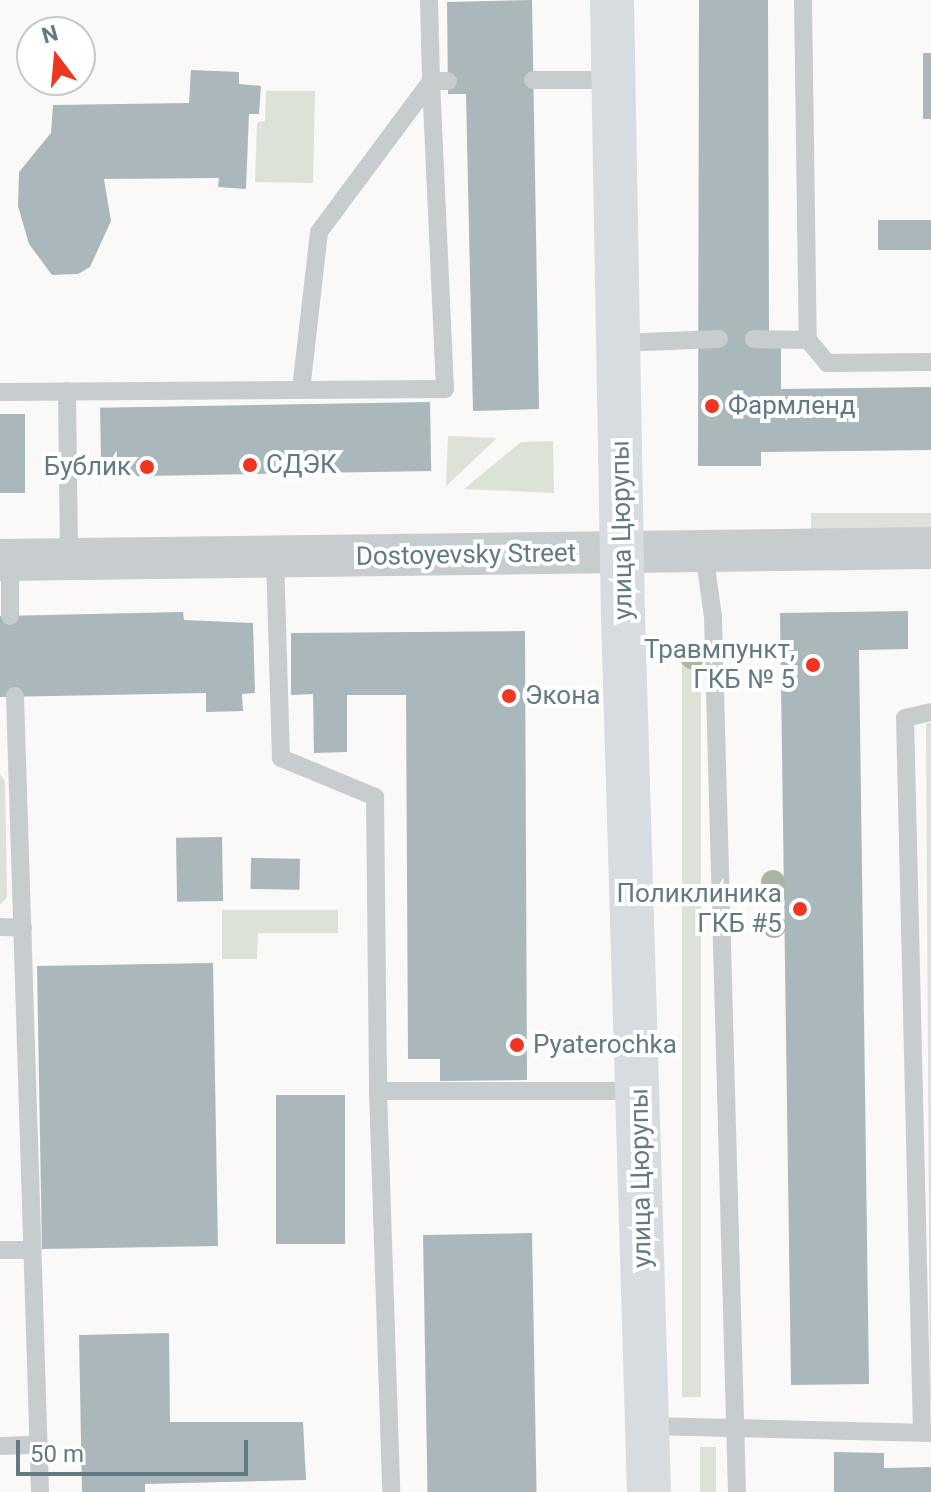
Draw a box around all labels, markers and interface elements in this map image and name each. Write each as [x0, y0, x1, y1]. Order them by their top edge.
north arrow [16, 16, 96, 96]
text: N [39, 20, 61, 49]
place label: Фармленд [728, 390, 856, 422]
marker: Фармленд [703, 397, 721, 415]
street label: улица Цюрупы [605, 440, 639, 620]
place label: СДЭК [266, 449, 337, 481]
place label: Бублик [44, 451, 131, 483]
marker: СДЭК [241, 456, 259, 474]
marker: Бублик [138, 458, 156, 476]
street label: Dostoyevsky Street [355, 537, 577, 573]
place label: Травмпункт, ГКБ № 5 [644, 634, 795, 696]
marker: Травмпункт, ГКБ № 5 [802, 654, 824, 676]
place label: Экона [525, 680, 600, 712]
marker: Экона [500, 687, 518, 705]
place label: Поликлиника ГКБ #5 [617, 878, 782, 940]
marker: Поликлиника ГКБ #5 [789, 898, 811, 920]
place label: Pyaterochka [533, 1029, 677, 1061]
marker: Pyaterochka [508, 1036, 526, 1054]
street label: улица Цюрупы [624, 1088, 658, 1268]
scale bar [20, 1424, 252, 1474]
text: 50 m [30, 1440, 84, 1468]

